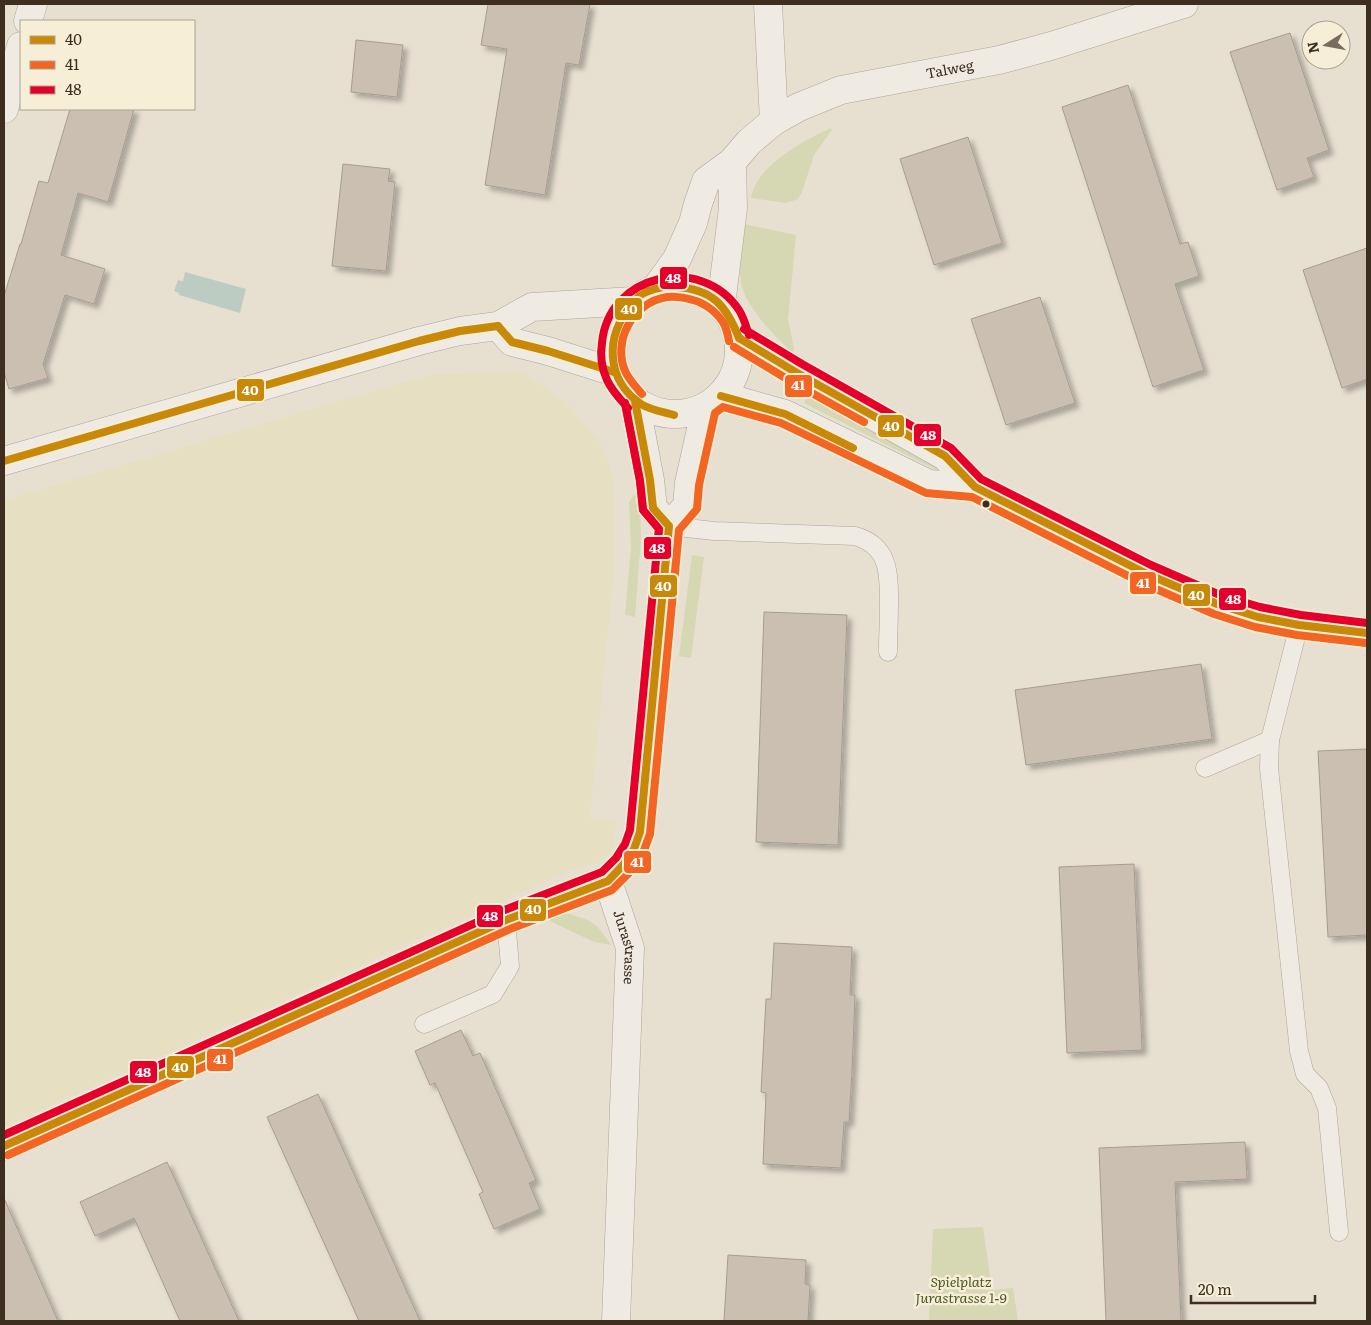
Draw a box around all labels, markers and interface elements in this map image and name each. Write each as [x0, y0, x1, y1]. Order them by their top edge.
legend [20, 20, 195, 110]
north arrow [1301, 20, 1351, 70]
text: 40 [65, 27, 82, 50]
text: N [1301, 40, 1323, 55]
text: 41 [65, 52, 79, 75]
street label: Talweg [924, 54, 975, 83]
text: 48 [65, 77, 82, 100]
line badge: 48 [659, 266, 688, 290]
text: 48 [665, 267, 681, 287]
line badge: 40 [614, 297, 643, 321]
text: 40 [620, 298, 638, 318]
line badge: 41 [784, 374, 813, 398]
text: 41 [791, 374, 805, 394]
line badge: 40 [236, 378, 265, 402]
text: 40 [241, 379, 259, 399]
line badge: 40 [877, 414, 905, 438]
text: 40 [882, 415, 900, 435]
line badge: 48 [913, 423, 942, 447]
text: 48 [920, 424, 936, 444]
unlabelled marker [981, 499, 991, 509]
line badge: 48 [643, 536, 672, 560]
text: 48 [649, 537, 665, 557]
line badge: 41 [1129, 571, 1157, 595]
text: 41 [1136, 572, 1150, 592]
line badge: 40 [649, 574, 678, 598]
text: 40 [654, 575, 672, 595]
line badge: 40 [1182, 583, 1211, 607]
text: 40 [1187, 584, 1205, 604]
line badge: 48 [1218, 587, 1247, 611]
text: 48 [1225, 588, 1241, 608]
line badge: 41 [623, 850, 652, 874]
text: 41 [630, 851, 644, 871]
line badge: 40 [519, 898, 547, 922]
text: 40 [524, 898, 542, 918]
line badge: 48 [476, 904, 504, 928]
text: 48 [482, 905, 498, 925]
street label: Jurastrasse [609, 907, 641, 985]
line badge: 41 [206, 1048, 234, 1072]
text: 41 [213, 1048, 227, 1068]
line badge: 40 [166, 1055, 195, 1079]
text: 40 [171, 1056, 189, 1076]
line badge: 48 [129, 1060, 158, 1084]
text: 48 [135, 1061, 151, 1081]
park label: Spielplatz Jurastrasse 1-9 [915, 1271, 1007, 1307]
scale bar [1191, 1272, 1315, 1304]
text: 20 m [1198, 1277, 1232, 1300]

